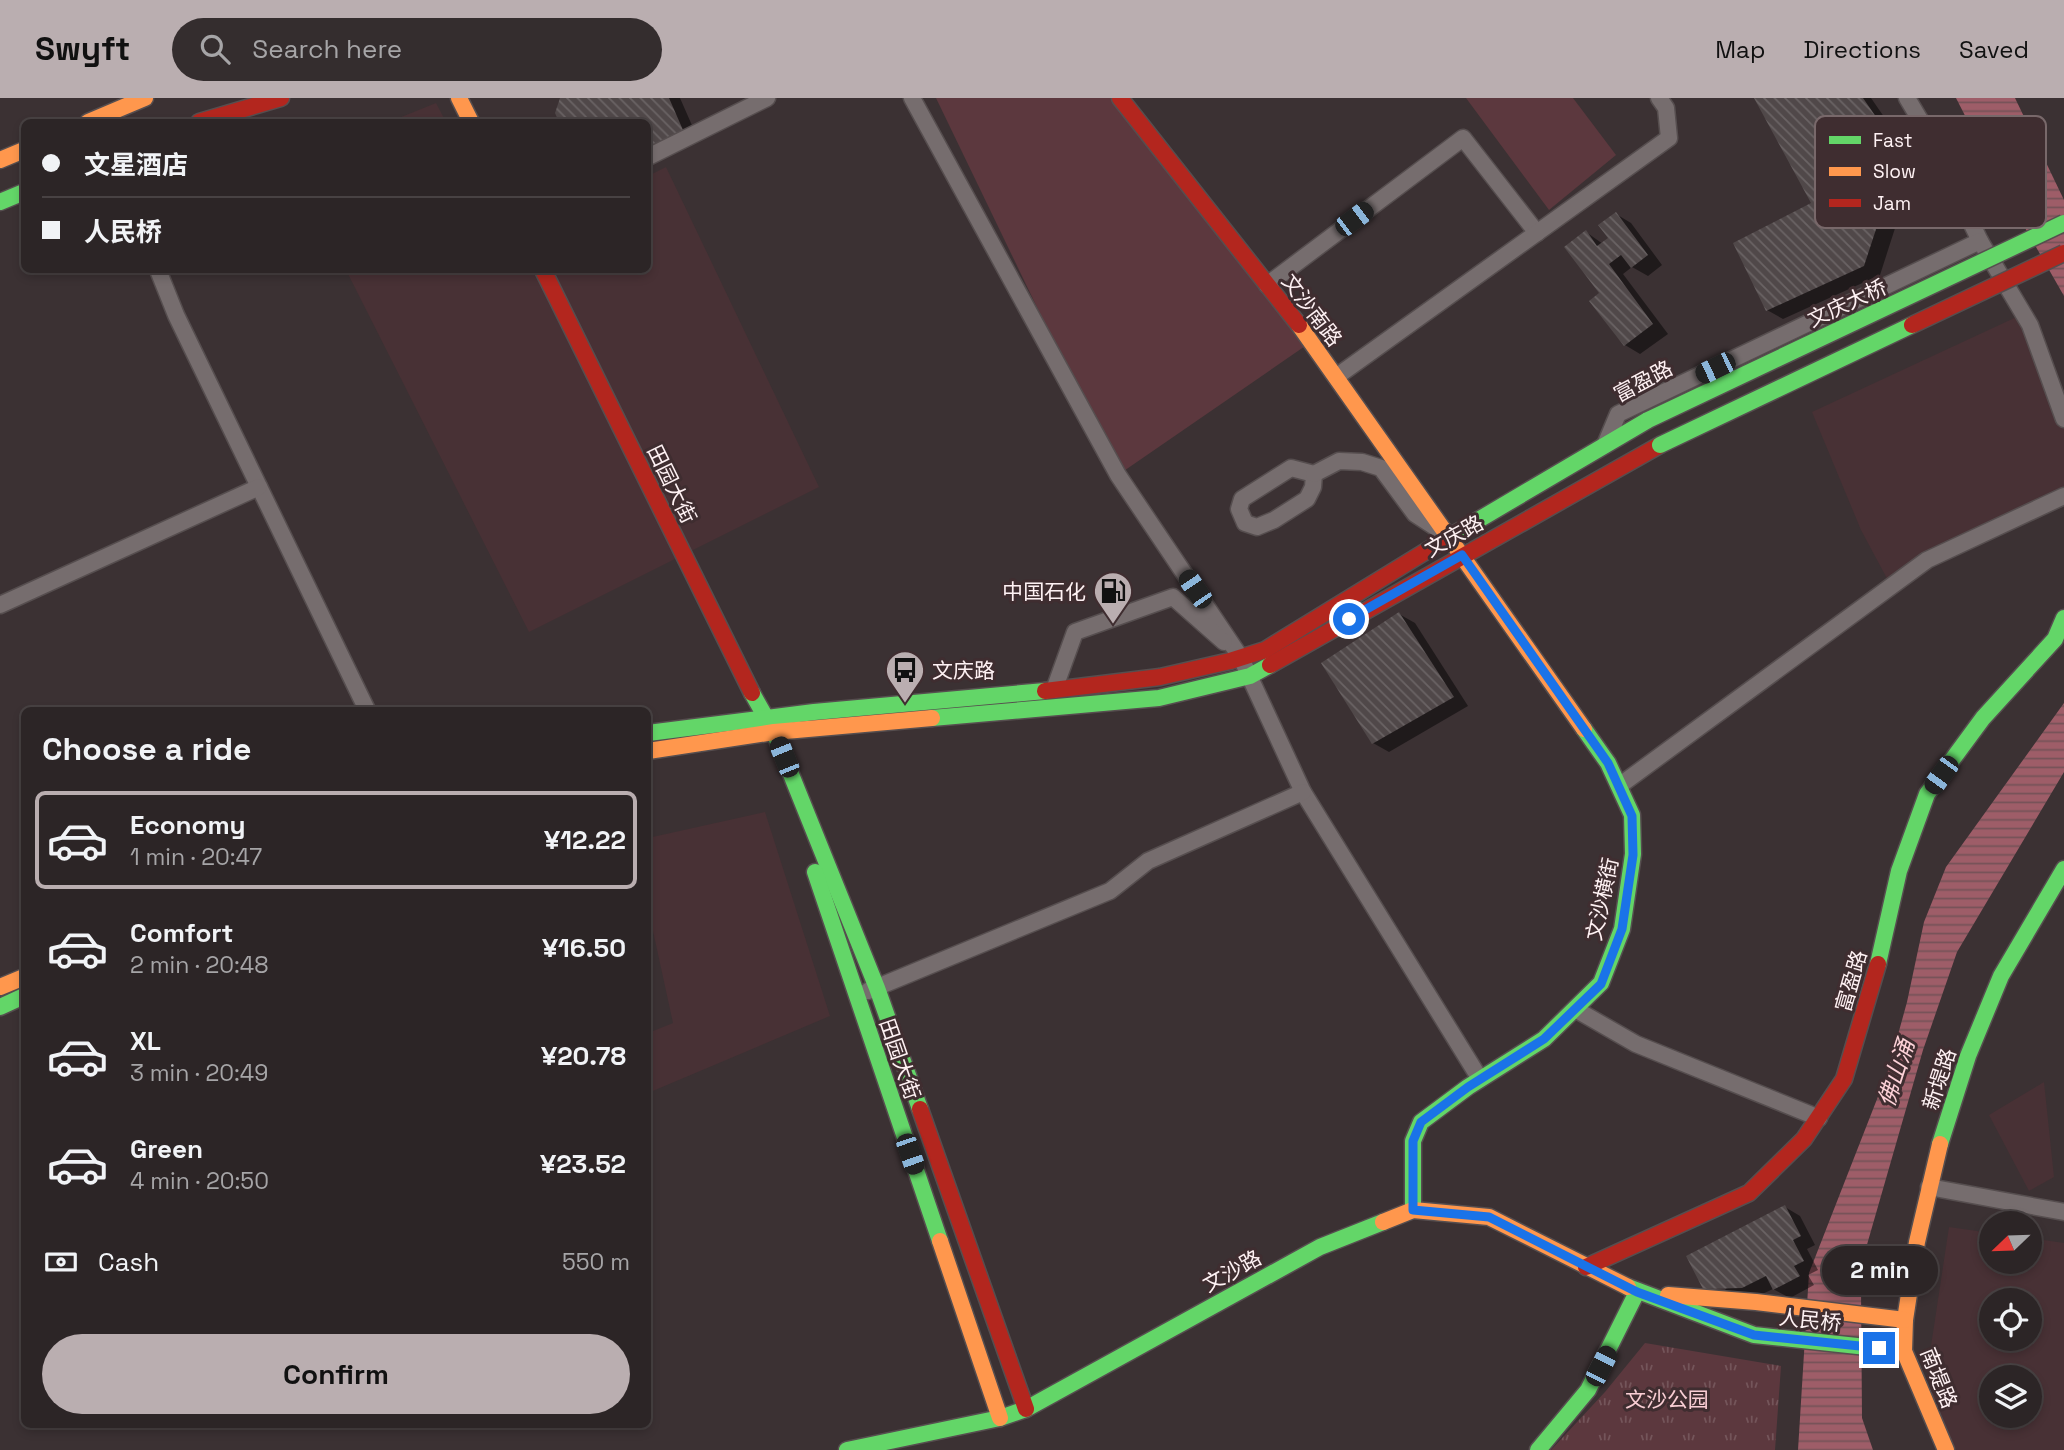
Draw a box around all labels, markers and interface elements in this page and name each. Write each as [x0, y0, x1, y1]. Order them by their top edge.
search box [172, 18, 662, 81]
text: Swyft [35, 28, 130, 70]
icon: search [196, 30, 234, 68]
text: Search here [252, 32, 402, 66]
text: Map [1715, 34, 1765, 65]
text: Directions [1803, 34, 1921, 65]
text: Saved [1959, 34, 2029, 65]
legend [1815, 116, 2046, 228]
text: Fast [1873, 128, 1913, 153]
text: 文星酒店 [84, 148, 188, 182]
text: Slow [1873, 159, 1916, 184]
text: Jam [1873, 191, 1911, 216]
car [1331, 198, 1378, 240]
text: 人民桥 [84, 215, 162, 249]
street label: 文沙南路 [1276, 268, 1348, 352]
street label: 文庆大桥 [1803, 273, 1891, 333]
car [1692, 349, 1739, 387]
street label: 富盈路 [1609, 354, 1677, 408]
street label: 田园大街 [641, 440, 703, 528]
street label: 文庆路 [1420, 509, 1488, 563]
car [1175, 566, 1216, 612]
fuel station icon: 中国石化 [1092, 570, 1134, 625]
place label: 中国石化 [1002, 578, 1086, 605]
route start [1333, 603, 1365, 635]
bus stop icon: 文庆路 [884, 649, 926, 704]
place label: 文庆路 [932, 657, 995, 684]
text: Choose a ride [42, 729, 252, 769]
car [767, 734, 802, 780]
car [1921, 752, 1962, 798]
text: Economy [130, 808, 246, 842]
icon: car [46, 809, 109, 872]
text: ¥12.22 [544, 823, 626, 857]
text: 1 min · 20:47 [130, 842, 262, 872]
street label: 文沙横街 [1580, 855, 1624, 943]
text: Comfort [130, 916, 233, 950]
icon: car [46, 917, 109, 980]
text: ¥16.50 [542, 931, 626, 965]
street label: 富盈路 [1829, 947, 1873, 1015]
text: 2 min · 20:48 [130, 950, 269, 980]
street label: 田园大街 [874, 1015, 926, 1103]
text: XL [130, 1024, 161, 1058]
icon: car [46, 1025, 109, 1088]
water label: 佛山涌 [1871, 1033, 1922, 1110]
text: ¥20.78 [541, 1039, 626, 1073]
street label: 新堤路 [1916, 1045, 1962, 1113]
text: 3 min · 20:49 [130, 1058, 268, 1088]
car [894, 1131, 927, 1177]
text: Green [130, 1132, 203, 1166]
icon: car [46, 1133, 109, 1196]
text: ¥23.52 [540, 1147, 626, 1181]
text: 4 min · 20:50 [130, 1166, 269, 1196]
north arrow [1979, 1211, 2042, 1274]
map controls [1979, 1211, 2042, 1428]
icon: cash [42, 1243, 80, 1281]
street label: 文沙路 [1198, 1244, 1266, 1298]
text: Cash [98, 1245, 159, 1279]
callout: 2 min [1821, 1246, 1937, 1296]
text: 550 m [562, 1247, 630, 1277]
text: 2 min [1850, 1255, 1910, 1285]
button: locate [1979, 1288, 2042, 1351]
street label: 人民桥 [1777, 1303, 1843, 1337]
route end [1863, 1332, 1895, 1364]
button: Confirm [42, 1334, 630, 1414]
car [1583, 1343, 1620, 1389]
street label: 南堤路 [1915, 1344, 1963, 1412]
button: layers [1979, 1365, 2042, 1428]
park label: 文沙公园 [1625, 1386, 1709, 1413]

